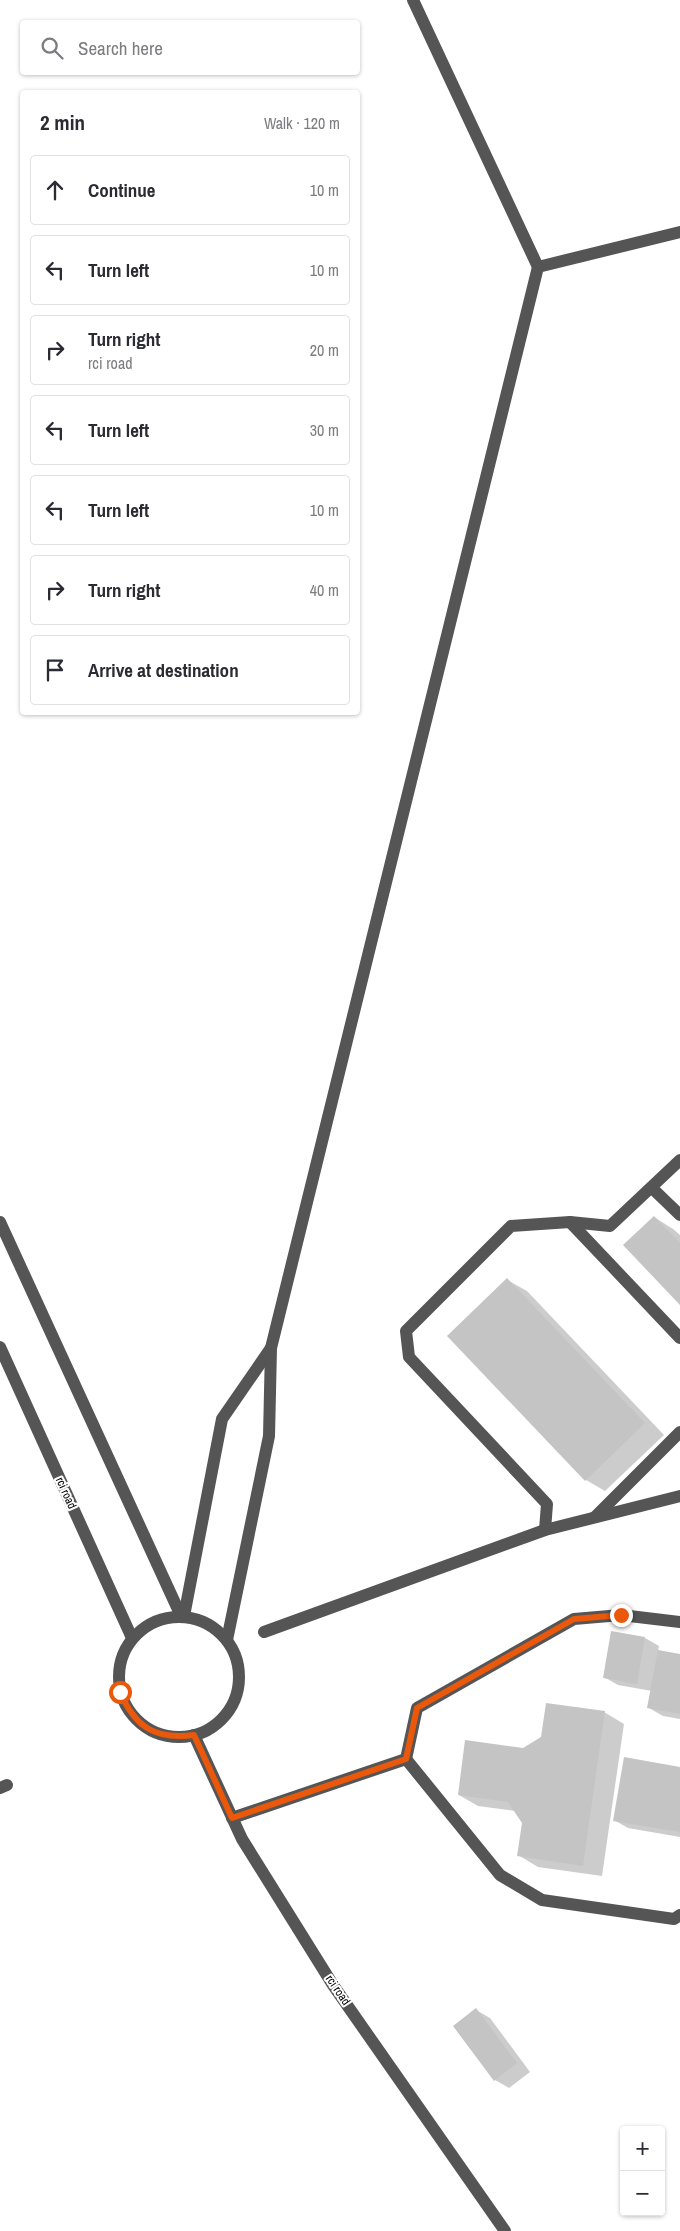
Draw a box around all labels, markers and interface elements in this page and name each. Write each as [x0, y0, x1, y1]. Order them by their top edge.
search box [20, 20, 360, 75]
icon: search [38, 34, 66, 62]
text: Search here [78, 35, 163, 61]
text: 2 min [40, 108, 85, 137]
text: Walk · 120 m [264, 112, 340, 134]
icon: ahead [41, 176, 69, 204]
text: Continue [88, 177, 156, 203]
text: 10 m [310, 179, 339, 201]
icon: left [41, 256, 69, 284]
text: Turn left [88, 257, 149, 283]
text: 10 m [310, 259, 339, 281]
text: Turn right [88, 326, 160, 352]
icon: right [41, 336, 69, 364]
text: 20 m [310, 339, 339, 361]
text: rci road [88, 352, 132, 374]
icon: left [41, 416, 69, 444]
text: Turn left [88, 417, 149, 443]
text: 30 m [310, 419, 339, 441]
icon: left [41, 496, 69, 524]
text: Turn left [88, 497, 149, 523]
text: 10 m [310, 499, 339, 521]
icon: right [41, 576, 69, 604]
text: Turn right [88, 577, 160, 603]
text: 40 m [310, 579, 339, 601]
icon: arrive [41, 656, 69, 684]
text: Arrive at destination [88, 657, 239, 683]
street label: rci road [52, 1475, 80, 1511]
route end [610, 1604, 633, 1627]
route start [109, 1681, 132, 1704]
street label: rci road [322, 1972, 354, 2008]
map controls [620, 2126, 665, 2216]
button: + [620, 2126, 665, 2171]
button: − [620, 2171, 665, 2216]

